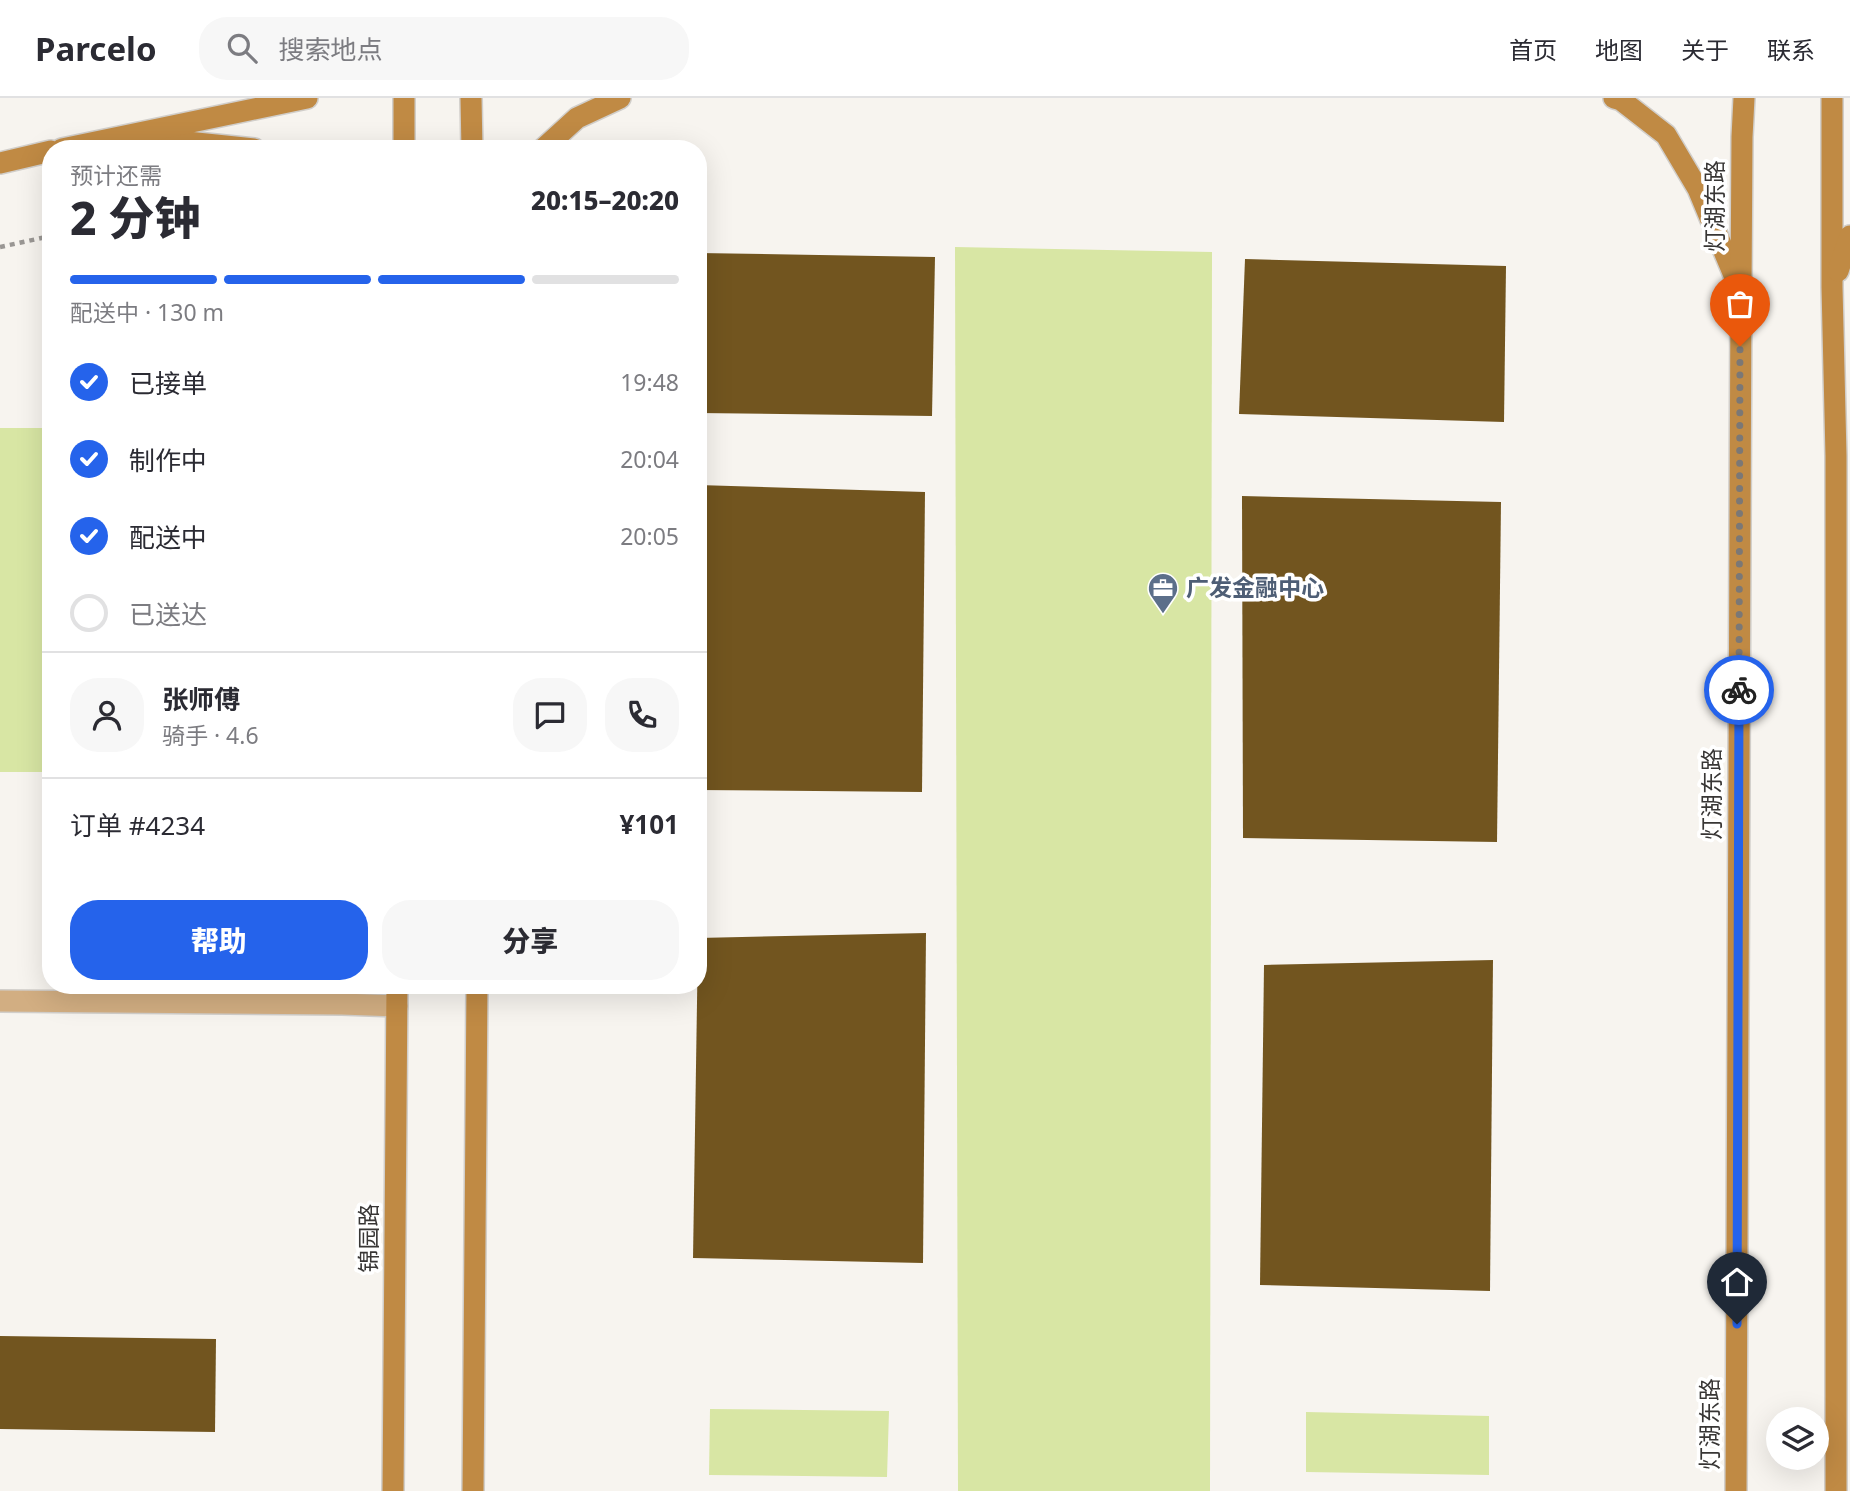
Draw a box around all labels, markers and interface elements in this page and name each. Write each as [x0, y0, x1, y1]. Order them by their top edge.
search box [199, 17, 689, 80]
text: Parcelo [35, 26, 157, 71]
icon: search [223, 29, 261, 67]
text: 搜索地点 [279, 31, 383, 67]
text: 首页 [1509, 33, 1557, 66]
text: 地图 [1595, 33, 1643, 66]
text: 关于 [1681, 33, 1729, 66]
text: 联系 [1767, 33, 1815, 66]
text: 预计还需 [70, 159, 162, 191]
street label: 灯湖东路 [1698, 160, 1730, 252]
text: 20:15–20:20 [531, 182, 679, 218]
text: 2 分钟 [70, 186, 201, 248]
pin [1710, 274, 1770, 346]
icon: bag [1721, 285, 1759, 323]
text: 配送中 · 130 m [70, 296, 224, 328]
icon: check [70, 363, 108, 401]
text: 已接单 [129, 365, 207, 401]
text: 19:48 [620, 366, 679, 398]
icon: check [70, 440, 108, 478]
text: 制作中 [129, 442, 207, 478]
text: 20:04 [620, 443, 679, 475]
icon: check [70, 517, 108, 555]
text: 配送中 [129, 519, 207, 555]
text: 20:05 [620, 520, 679, 552]
office icon: 广发金融中心 [1146, 571, 1180, 615]
place label: 广发金融中心 [1186, 571, 1324, 603]
text: 已送达 [129, 596, 207, 632]
courier [1704, 655, 1774, 725]
icon: bike [1720, 671, 1758, 709]
button: person [70, 678, 144, 752]
button: chat [513, 678, 587, 752]
button: phone [605, 678, 679, 752]
text: 张师傅 [162, 681, 240, 717]
text: 骑手 · 4.6 [162, 719, 259, 751]
street label: 灯湖东路 [1695, 748, 1727, 840]
text: ¥101 [620, 806, 679, 842]
text: 订单 #4234 [70, 807, 205, 843]
button: 帮助 [70, 900, 368, 980]
button: 分享 [382, 900, 679, 980]
street label: 锦园路 [352, 1204, 384, 1273]
pin [1707, 1252, 1767, 1324]
icon: home [1718, 1263, 1756, 1301]
street label: 灯湖东路 [1693, 1378, 1725, 1470]
map controls [1766, 1407, 1829, 1470]
button: layers [1766, 1407, 1829, 1470]

